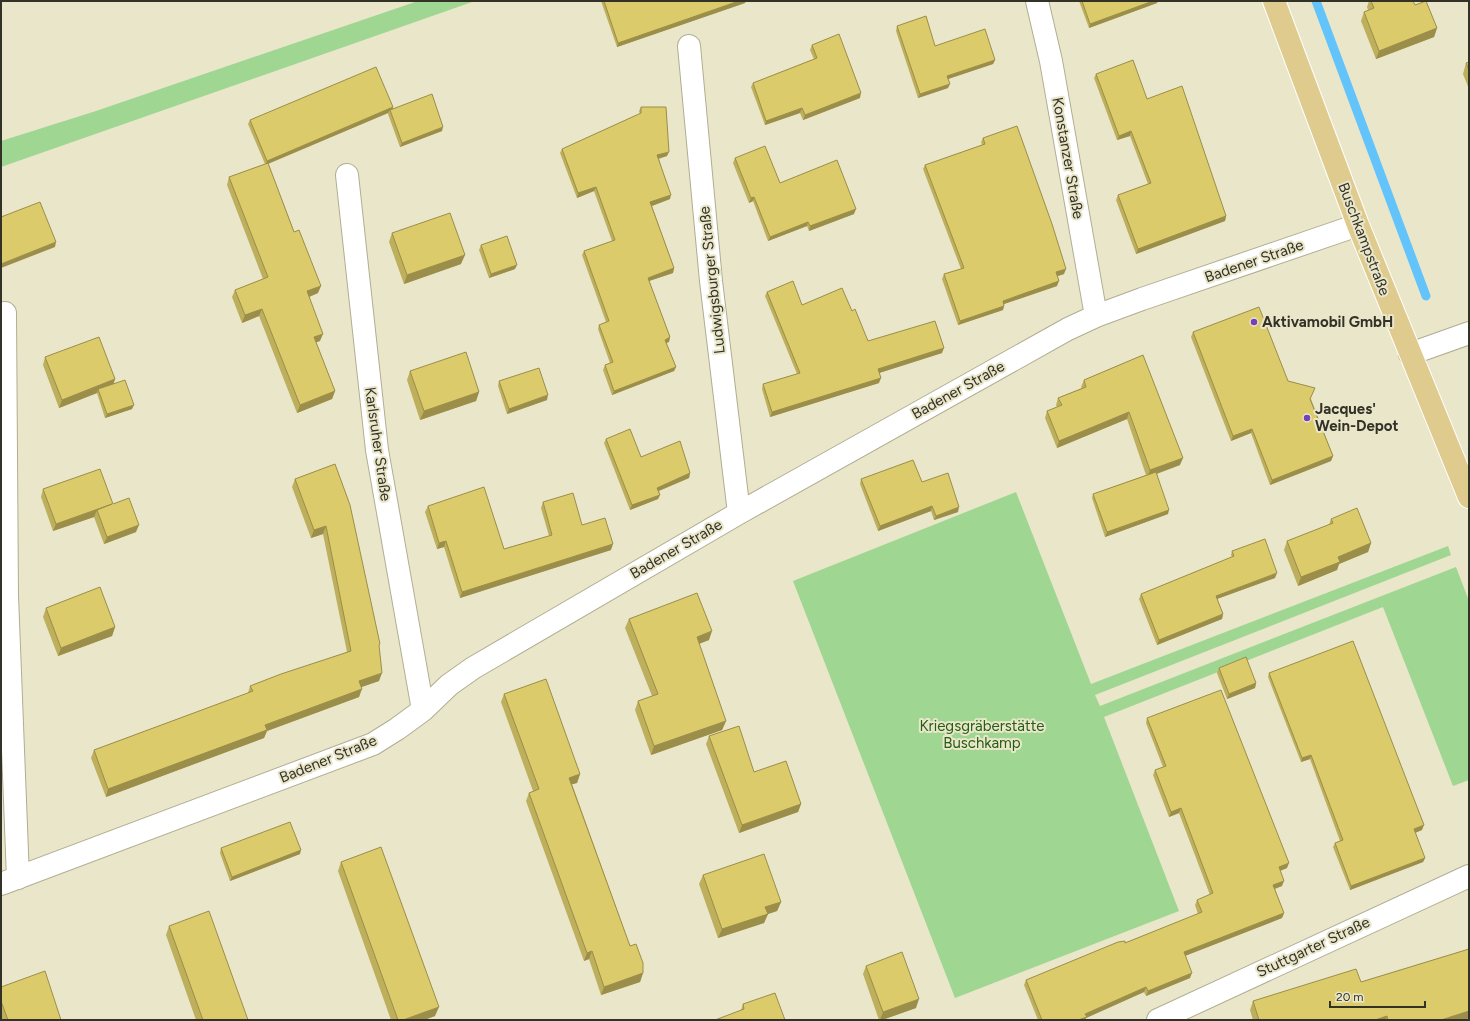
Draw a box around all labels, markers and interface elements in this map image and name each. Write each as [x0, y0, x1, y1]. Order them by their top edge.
street label: Konstanzer Straße [1048, 96, 1088, 220]
street label: Buschkampstraße [1334, 180, 1394, 298]
street label: Ludwigsburger Straße [695, 205, 729, 355]
street label: Badener Straße [1202, 236, 1306, 286]
place label: Aktivamobil GmbH [1262, 313, 1393, 331]
marker: Aktivamobil GmbH [1249, 317, 1259, 327]
street label: Badener Straße [908, 357, 1008, 423]
street label: Karlsruher Straße [361, 386, 395, 502]
place label: Jacques' Wein-Depot [1315, 400, 1399, 435]
marker: Jacques' Wein-Depot [1302, 413, 1312, 423]
street label: Badener Straße [627, 515, 725, 583]
park label: Kriegsgräberstätte Buschkamp [919, 717, 1045, 752]
street label: Badener Straße [277, 731, 379, 787]
street label: Stuttgarter Straße [1253, 913, 1373, 981]
scale bar [1330, 983, 1425, 1009]
text: 20 m [1336, 990, 1364, 1004]

